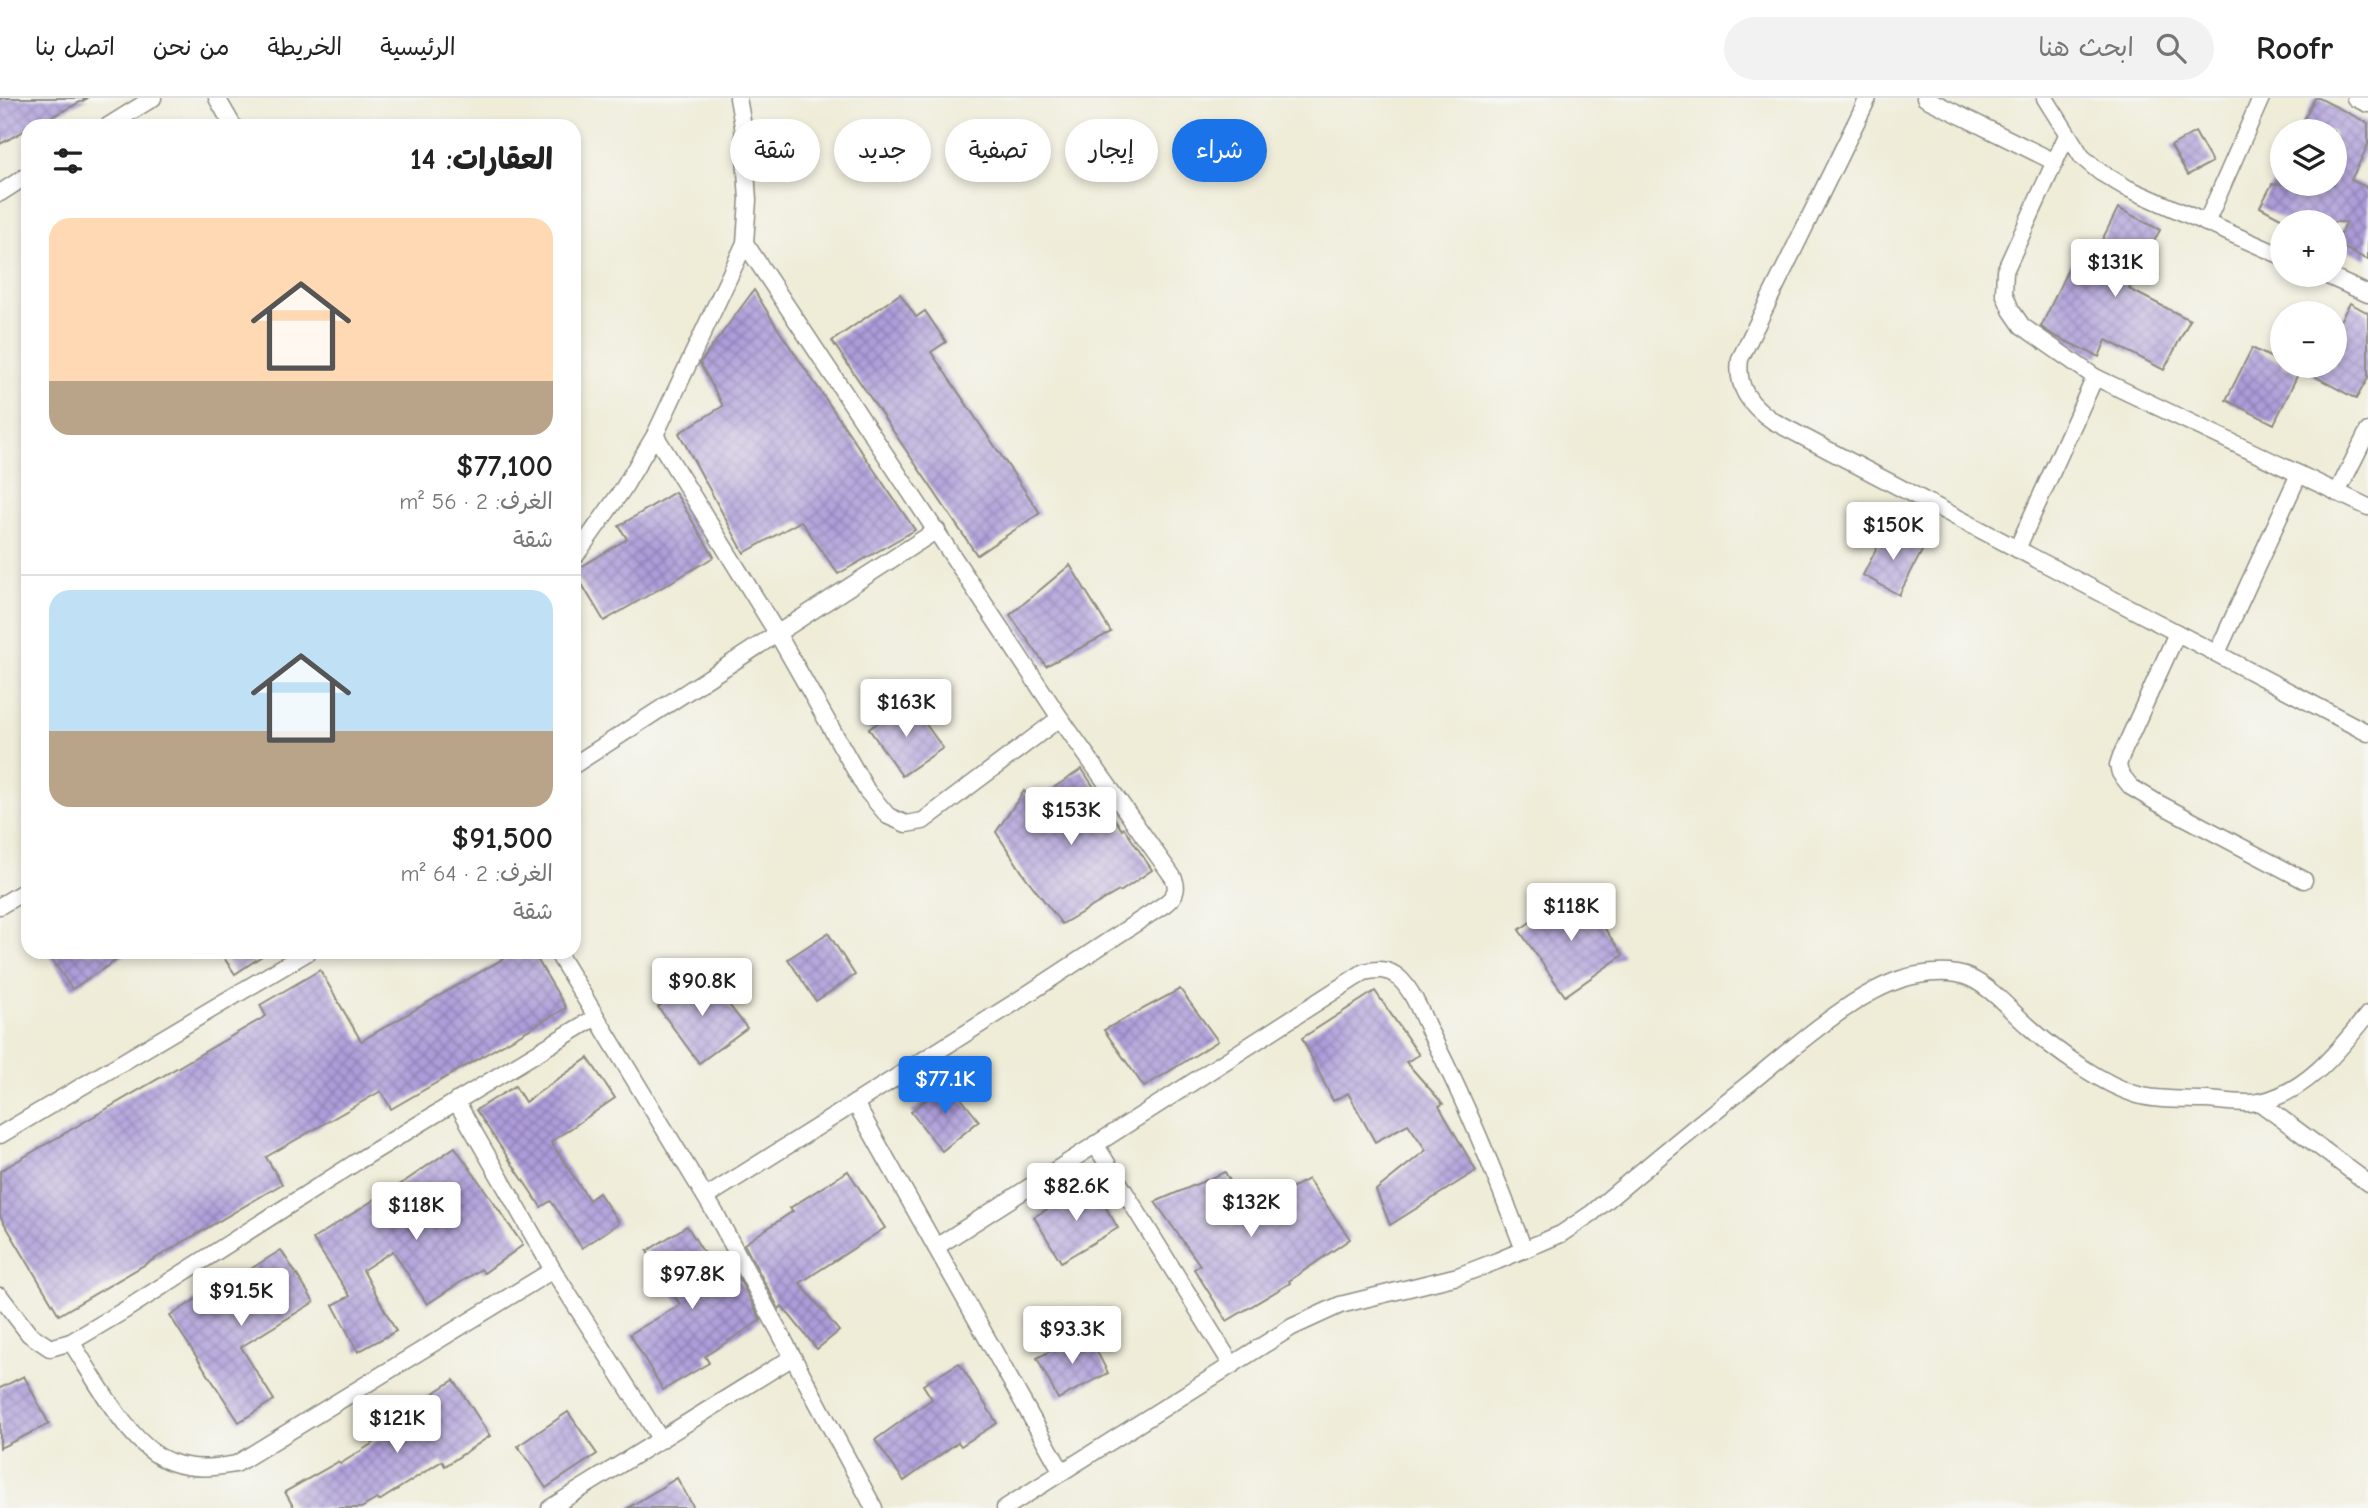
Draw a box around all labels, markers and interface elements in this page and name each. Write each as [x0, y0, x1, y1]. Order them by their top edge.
search box [1724, 17, 2214, 80]
icon: search [2152, 29, 2190, 67]
text: Roofr [2256, 29, 2333, 67]
text: اتصل بنا [35, 33, 115, 61]
text: من نحن [153, 33, 229, 61]
text: الخريطة [267, 33, 342, 61]
text: الرئيسية [380, 33, 456, 61]
text: ابحث هنا [2038, 33, 2134, 63]
chip: شقة [730, 119, 820, 182]
chip: جديد [834, 119, 931, 182]
chip: تصفية [945, 119, 1051, 182]
chip: إيجار [1065, 119, 1158, 182]
chip: شراء [1172, 119, 1267, 182]
map controls [2270, 119, 2347, 378]
button: layers [2270, 119, 2347, 196]
icon: filters [49, 142, 87, 180]
text: العقارات: 14 [410, 142, 553, 177]
button: + [2270, 210, 2347, 287]
pin: $131K [2066, 240, 2164, 299]
text: $131K [2087, 248, 2143, 275]
icon: home [238, 263, 364, 389]
button: − [2270, 301, 2347, 378]
text: $77,100 [456, 449, 553, 484]
text: الغرف: 2 · 56 m² [399, 488, 553, 515]
pin: $150K [1844, 503, 1942, 562]
text: $150K [1862, 511, 1924, 538]
text: شقة [513, 526, 553, 553]
icon: home [238, 635, 364, 761]
pin: $163K [857, 680, 955, 739]
text: $163K [876, 688, 936, 715]
pin: $153K [1022, 788, 1120, 847]
text: $153K [1041, 796, 1101, 823]
text: $91,500 [451, 821, 553, 856]
text: الغرف: 2 · 64 m² [401, 860, 553, 887]
pin: $118K [1522, 884, 1620, 943]
text: $118K [1543, 892, 1599, 919]
text: شقة [513, 898, 553, 925]
pin: $90.8K [645, 958, 759, 1018]
text: $90.8K [668, 967, 736, 994]
pin: $77.1K [888, 1056, 1002, 1116]
text: $77.1K [915, 1065, 975, 1092]
pin: $82.6K [1019, 1164, 1133, 1223]
text: $82.6K [1043, 1172, 1109, 1199]
pin: $132K [1202, 1180, 1300, 1239]
pin: $118K [367, 1182, 465, 1242]
text: $132K [1222, 1188, 1280, 1215]
text: $118K [388, 1191, 444, 1218]
pin: $97.8K [635, 1252, 749, 1311]
text: $97.8K [659, 1260, 725, 1287]
pin: $91.5K [184, 1268, 298, 1328]
text: $91.5K [209, 1277, 273, 1304]
pin: $93.3K [1015, 1306, 1129, 1366]
text: $93.3K [1039, 1315, 1105, 1342]
pin: $121K [348, 1396, 446, 1455]
text: $121K [369, 1404, 425, 1431]

